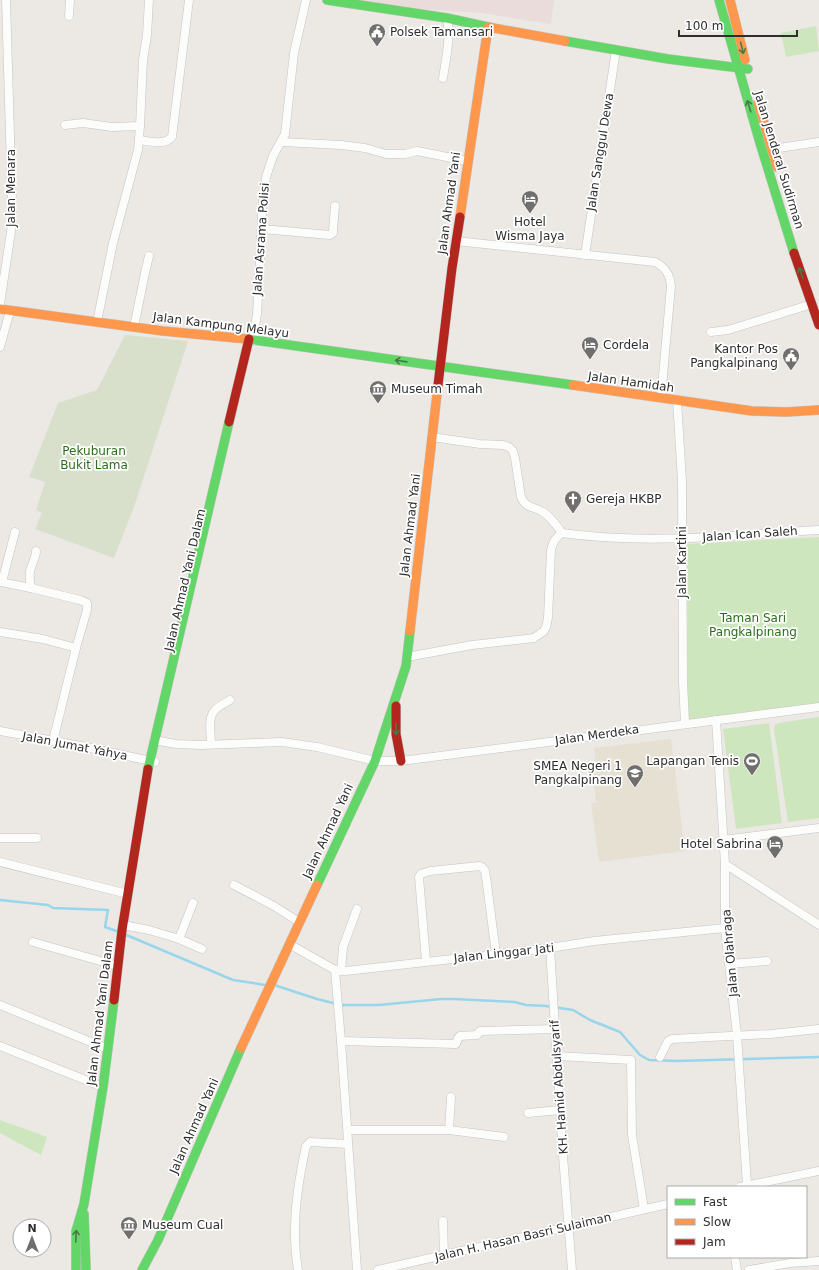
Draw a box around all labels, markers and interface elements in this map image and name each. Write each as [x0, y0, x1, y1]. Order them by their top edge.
scale bar [679, 12, 797, 38]
text: 100 m [685, 19, 723, 33]
public building icon: Polsek Tamansari [367, 22, 387, 47]
place label: Polsek Tamansari [390, 25, 493, 39]
one-way arrow [739, 41, 747, 54]
street label: Jalan Jenderal Sudirman [751, 88, 807, 231]
street label: Jalan Sanggul Dewa [584, 92, 616, 213]
one-way arrow [745, 100, 752, 113]
street label: Jalan Menara [4, 149, 18, 228]
street label: Jalan Ahmad Yani [435, 151, 463, 256]
street label: Jalan Asrama Polisi [250, 182, 272, 297]
hotel icon: Hotel Wisma Jaya [520, 189, 540, 214]
place label: Hotel Wisma Jaya [495, 215, 565, 243]
one-way arrow [796, 268, 804, 280]
street label: Jalan Kampung Melayu [151, 310, 290, 340]
hotel icon: Cordela [580, 335, 600, 360]
place label: Cordela [603, 338, 649, 352]
place label: Kantor Pos Pangkalpinang [690, 342, 778, 370]
public building icon: Kantor Pos Pangkalpinang [781, 346, 801, 371]
one-way arrow [395, 358, 408, 365]
street label: Jalan Hamidah [586, 369, 675, 395]
museum icon: Museum Timah [368, 379, 388, 404]
place label: Museum Timah [391, 382, 483, 396]
park label: Pekuburan Bukit Lama [60, 444, 128, 472]
street label: Jalan Ahmad Yani [397, 473, 423, 578]
church icon: Gereja HKBP [563, 489, 583, 514]
place label: Gereja HKBP [586, 492, 662, 506]
street label: Jalan Ahmad Yani Dalam [162, 507, 208, 654]
street label: Jalan Ican Saleh [701, 524, 798, 544]
street label: Jalan Kartini [675, 526, 689, 599]
park label: Taman Sari Pangkalpinang [709, 611, 797, 639]
one-way arrow [392, 722, 400, 735]
street label: Jalan Merdeka [553, 722, 640, 748]
street label: Jalan Jumat Yahya [20, 729, 129, 763]
sports icon: Lapangan Tenis [742, 751, 762, 776]
place label: Lapangan Tenis [646, 754, 739, 768]
place label: SMEA Negeri 1 Pangkalpinang [533, 759, 622, 787]
school or university icon: SMEA Negeri 1 Pangkalpinang [625, 763, 645, 788]
street label: Jalan Ahmad Yani [299, 781, 356, 882]
hotel icon: Hotel Sabrina [765, 834, 785, 859]
place label: Hotel Sabrina [681, 837, 762, 851]
street label: Jalan Olahraga [719, 909, 741, 998]
street label: Jalan Ahmad Yani Dalam [84, 940, 116, 1087]
street label: Jalan Linggar Jati [452, 941, 555, 965]
street label: KH. Hamid Abdulsyarif [547, 1019, 571, 1155]
street label: Jalan Ahmad Yani [166, 1076, 221, 1177]
legend [667, 1186, 807, 1258]
text: Fast [703, 1195, 727, 1209]
street label: Jalan H. Hasan Basri Sulaiman [432, 1210, 613, 1264]
museum icon: Museum Cual [119, 1215, 139, 1240]
text: Slow [703, 1215, 731, 1229]
north arrow [12, 1218, 52, 1258]
place label: Museum Cual [142, 1218, 223, 1232]
text: N [27, 1222, 37, 1235]
one-way arrow [73, 1230, 80, 1243]
text: Jam [702, 1235, 726, 1249]

